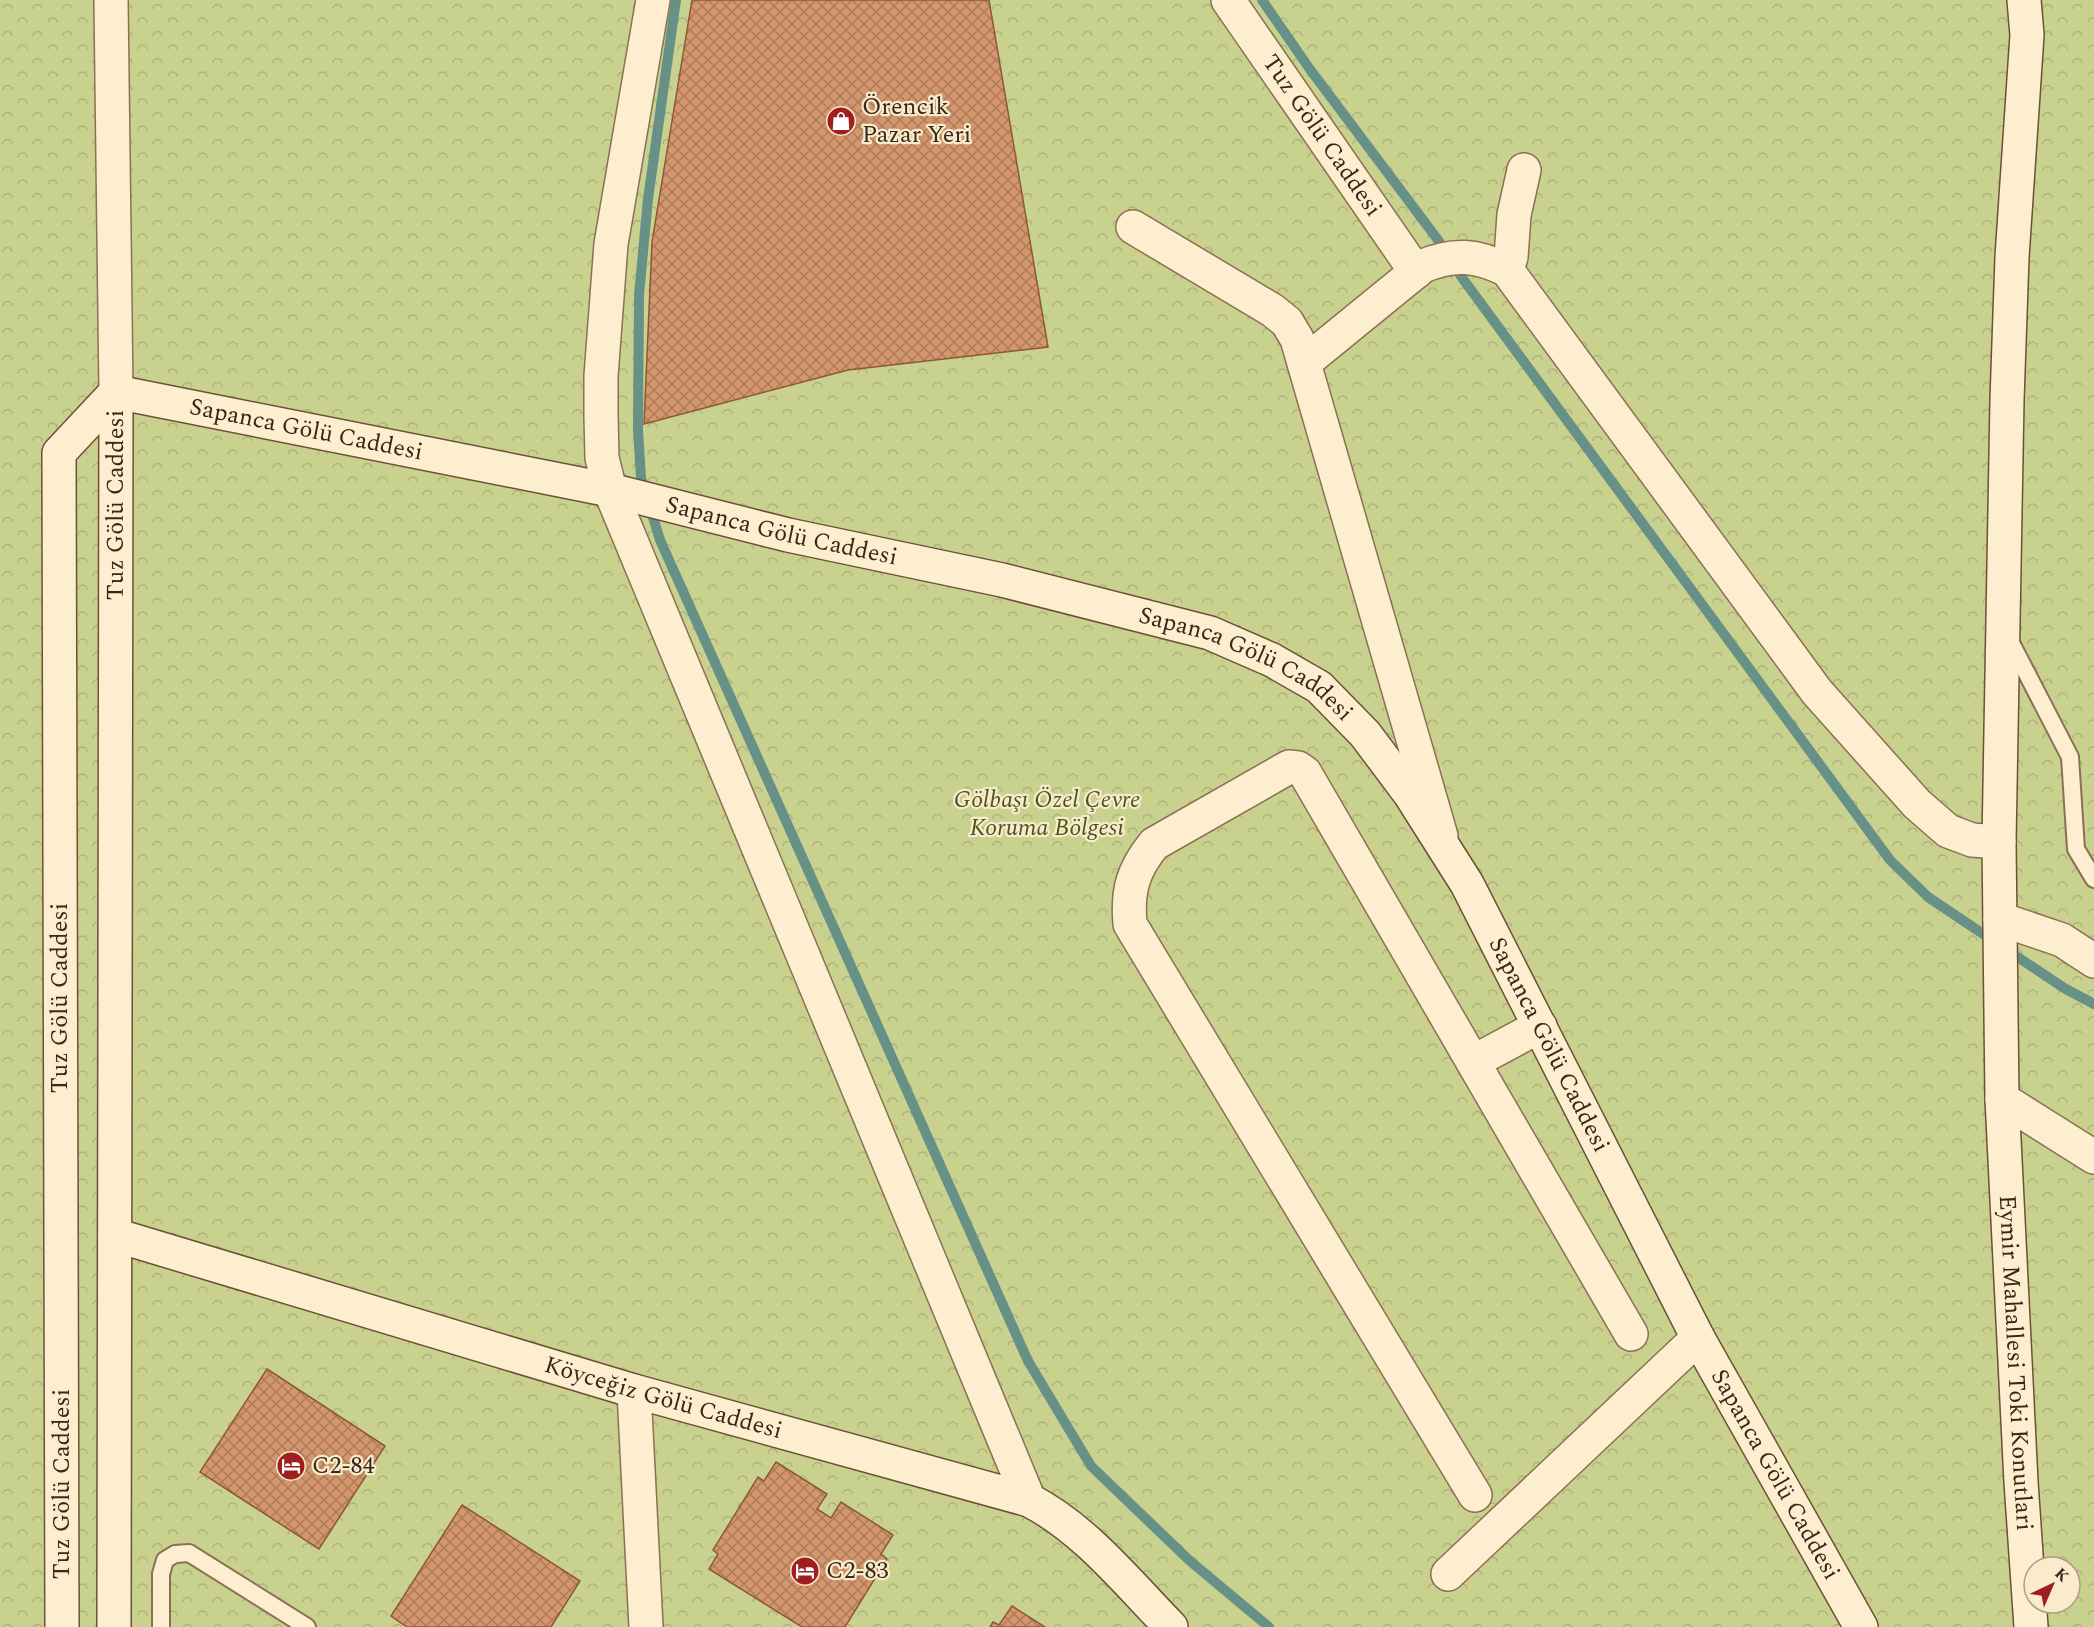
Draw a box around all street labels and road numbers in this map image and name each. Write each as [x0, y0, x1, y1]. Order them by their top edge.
street label: Tuz Gölü Caddesi [1253, 47, 1391, 224]
street label: Sapanca Gölü Caddesi [186, 389, 426, 470]
street label: Tuz Gölü Caddesi [98, 410, 134, 600]
street label: Sapanca Gölü Caddesi [662, 487, 901, 576]
street label: Sapanca Gölü Caddesi [1135, 597, 1361, 730]
street label: Tuz Gölü Caddesi [42, 903, 78, 1093]
street label: Sapanca Gölü Caddesi [1479, 931, 1619, 1159]
street label: Eymir Mahallesi Toki Konutlari [1989, 1194, 2042, 1532]
street label: Köyceğiz Gölü Caddesi [540, 1347, 786, 1449]
street label: Sapanca Gölü Caddesi [1701, 1363, 1849, 1587]
street label: Tuz Gölü Caddesi [44, 1389, 80, 1579]

